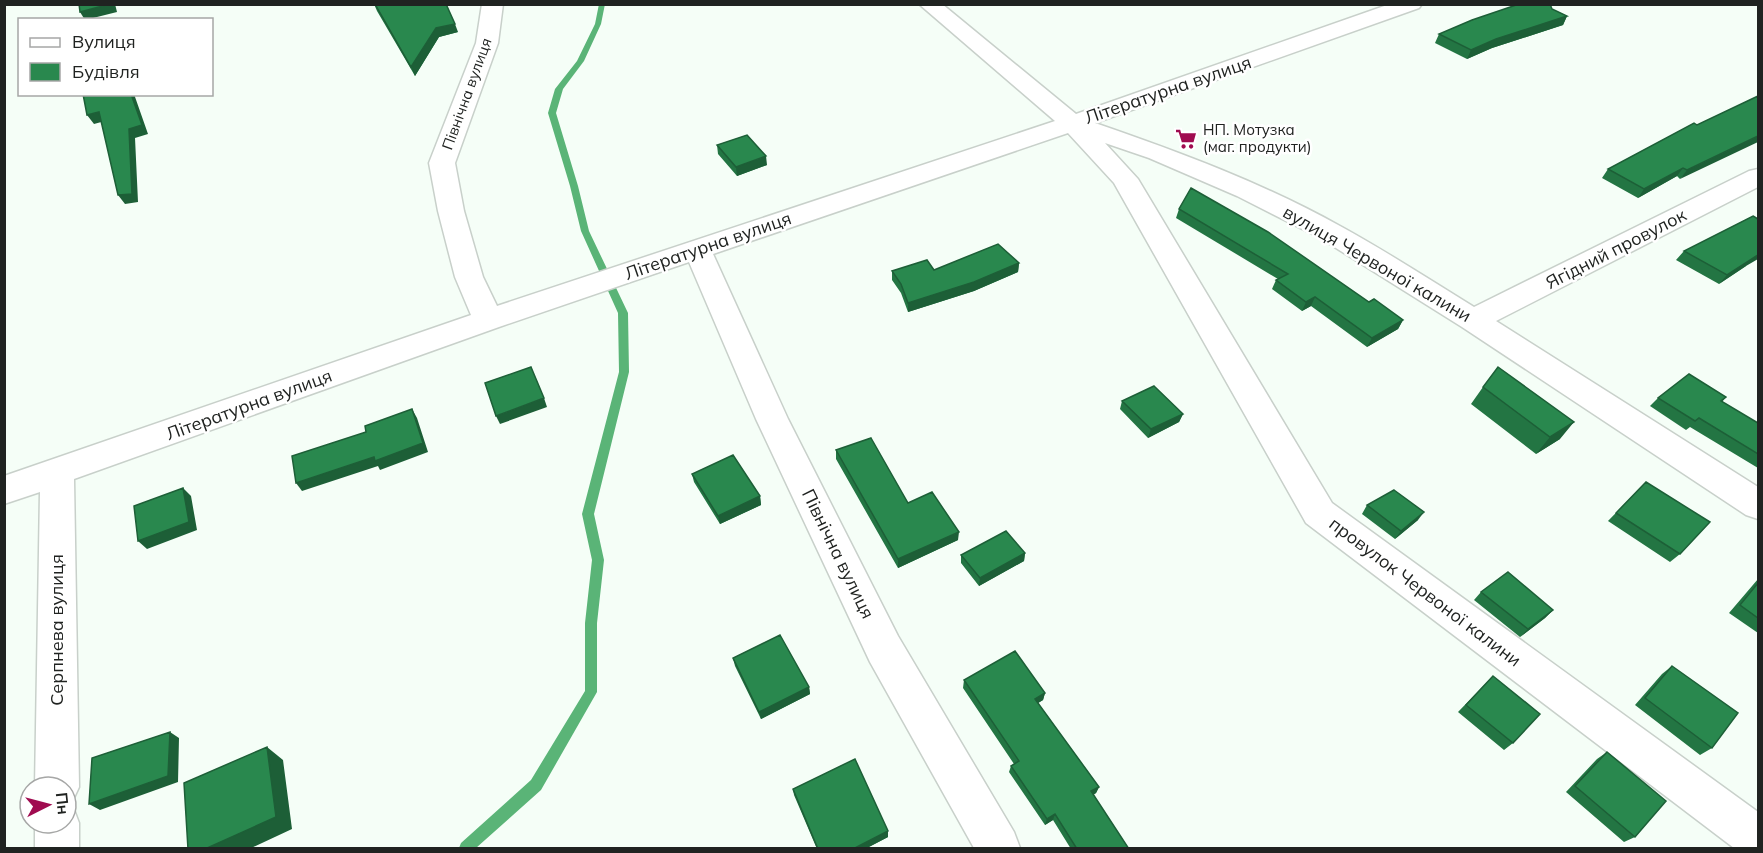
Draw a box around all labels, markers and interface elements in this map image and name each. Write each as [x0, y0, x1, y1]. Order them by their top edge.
legend [18, 18, 213, 96]
text: Вулиця [72, 30, 136, 53]
street label: Північна вулиця [437, 35, 496, 152]
street label: Літературна вулиця [1081, 50, 1254, 129]
text: Будівля [72, 60, 140, 83]
place label: НП. Мотузка (маг. продукти) [1203, 120, 1311, 156]
supermarket icon: НП. Мотузка (маг. продукти) [1174, 127, 1198, 151]
street label: вулиця Червоної калини [1279, 200, 1476, 327]
street label: Ягідний провулок [1542, 203, 1690, 294]
street label: Літературна вулиця [621, 206, 794, 285]
street label: Літературна вулиця [163, 364, 335, 445]
street label: Північна вулиця [797, 485, 880, 622]
street label: провулок Червоної калини [1325, 512, 1526, 671]
street label: Серпнева вулиця [45, 554, 68, 706]
north arrow [18, 775, 78, 835]
text: Пн [52, 791, 74, 816]

